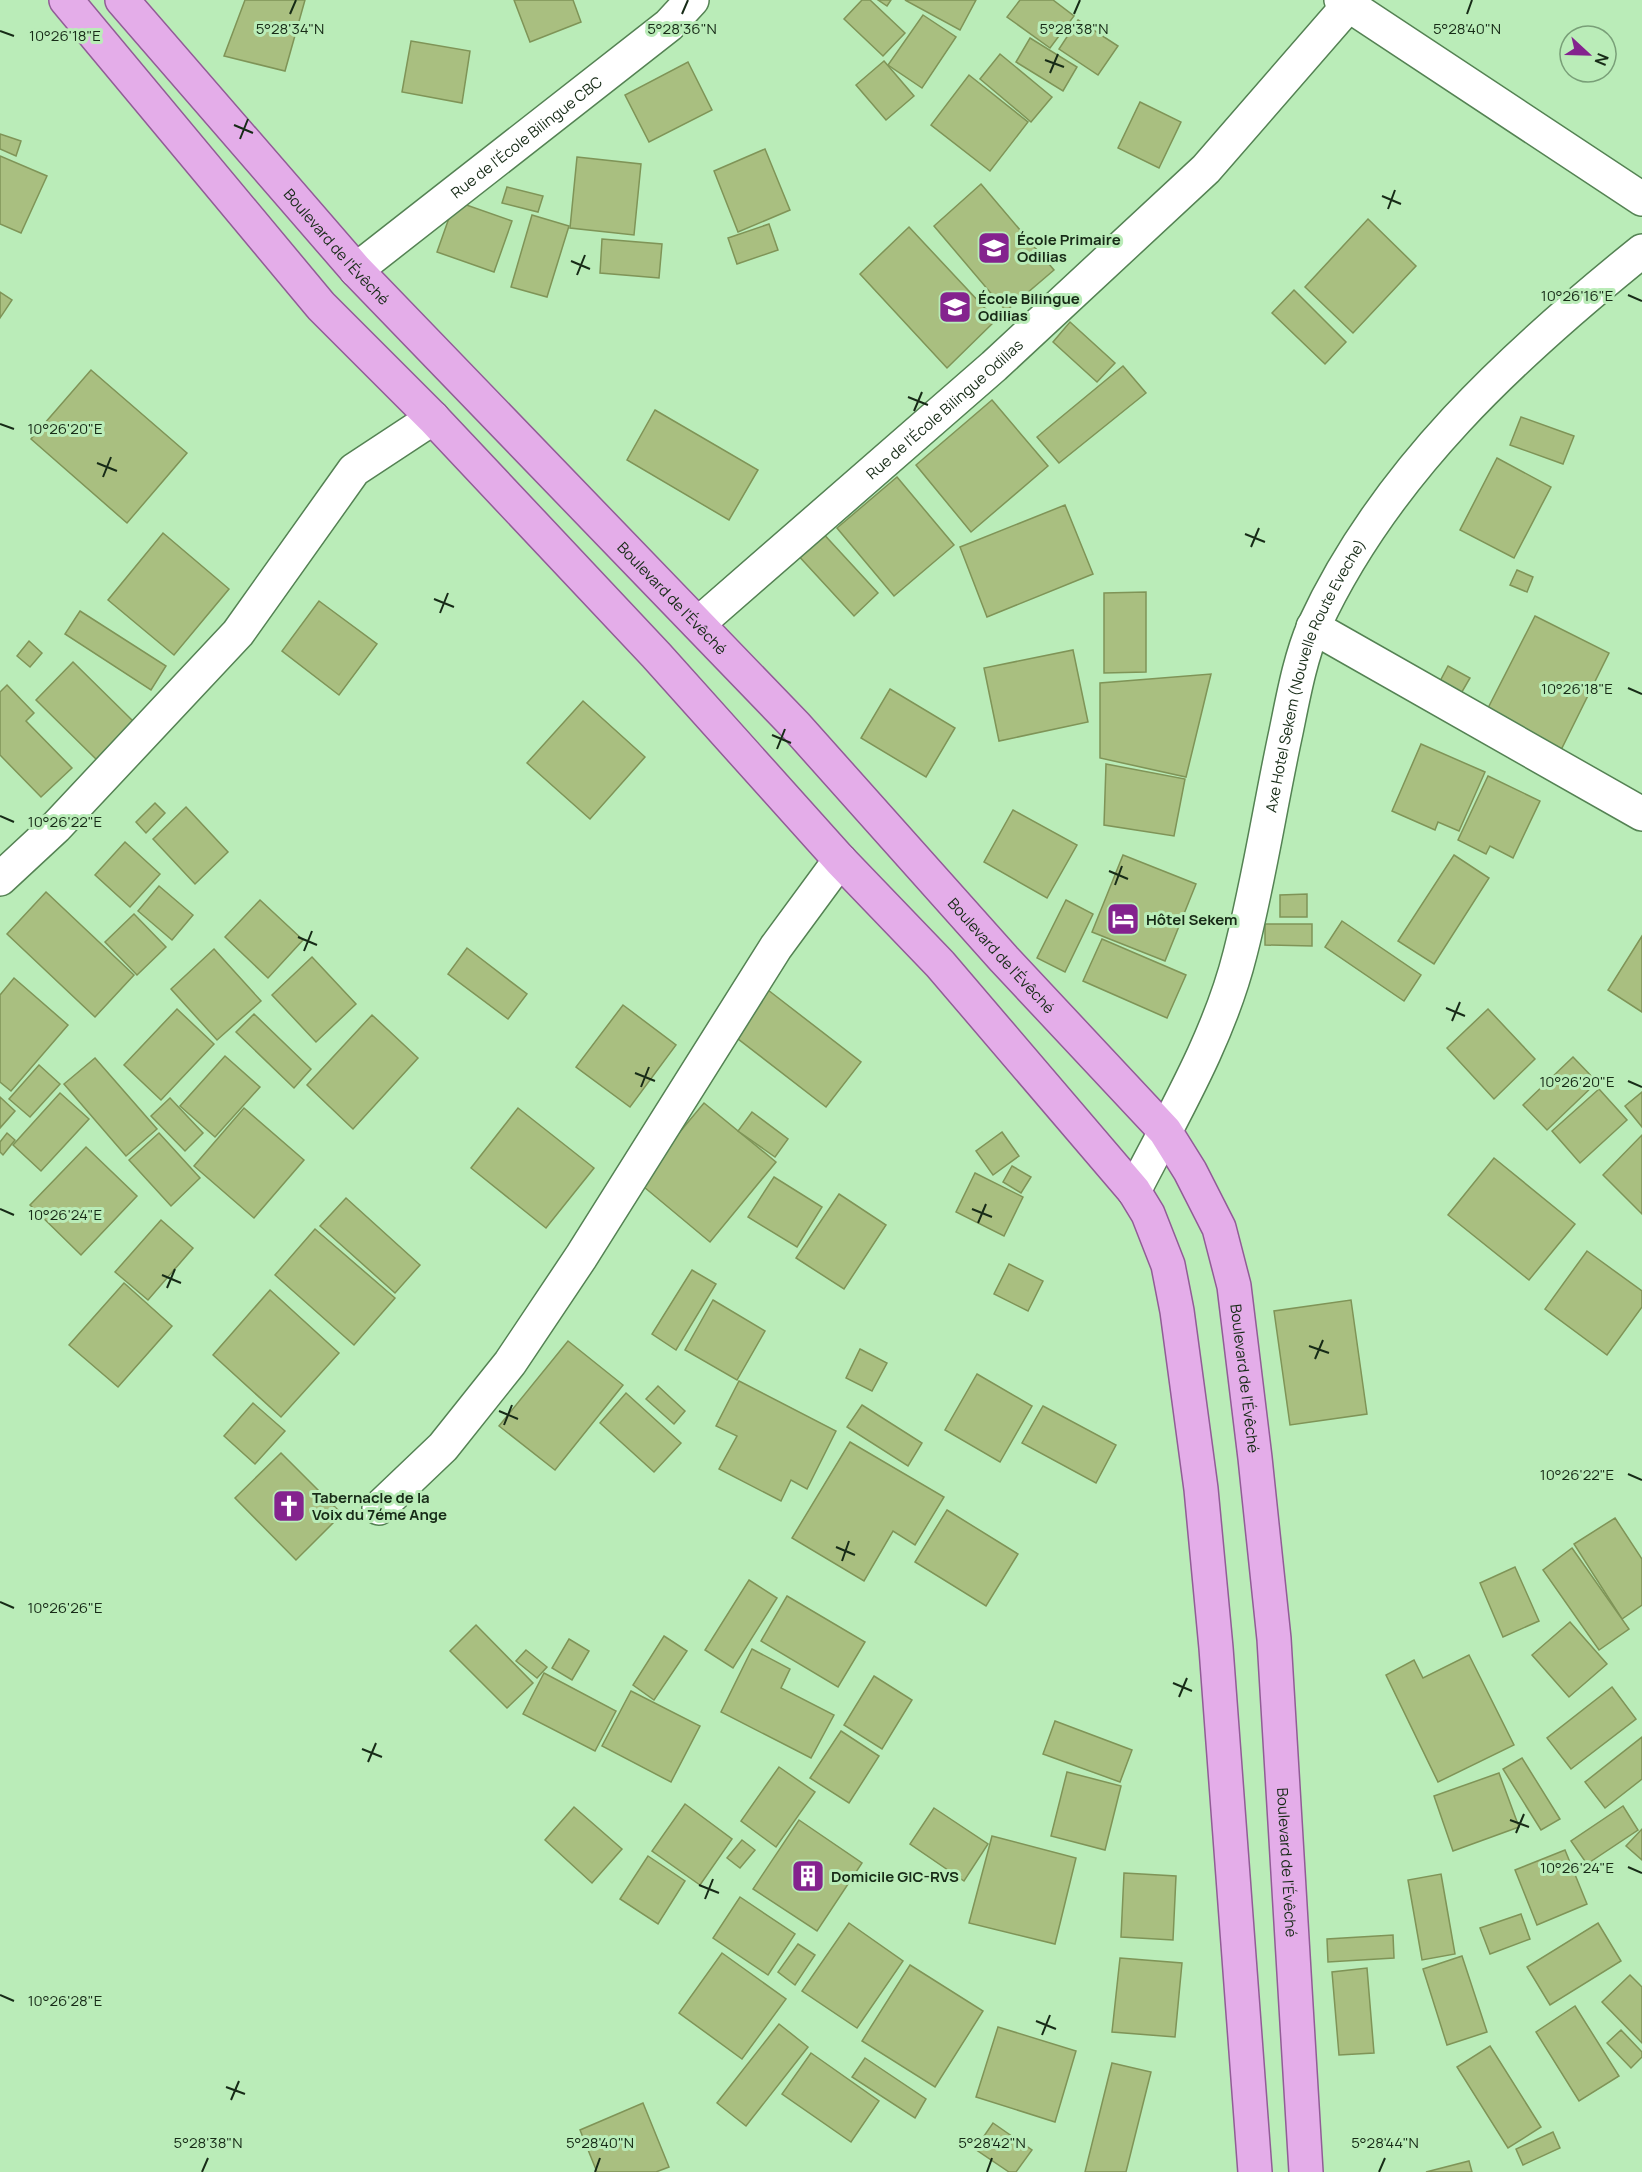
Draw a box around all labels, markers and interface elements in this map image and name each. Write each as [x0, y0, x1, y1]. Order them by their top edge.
text: 5°28'34"N [256, 18, 324, 39]
text: 5°28'36"N [647, 18, 717, 39]
text: 5°28'38"N [1039, 18, 1109, 39]
text: 5°28'40"N [1433, 18, 1501, 39]
north arrow [1558, 24, 1618, 84]
text: 10°26'18"E [29, 25, 101, 46]
text: N [1590, 50, 1614, 69]
street label: Rue de l'École Bilingue CBC [446, 71, 606, 203]
street label: Boulevard de l'Évêché [279, 184, 395, 309]
place label: École Primaire Odilias [1017, 229, 1121, 267]
school or university icon: École Primaire Odilias [976, 230, 1012, 266]
text: 10°26'16"E [1541, 285, 1613, 306]
place label: École Bilingue Odilias [978, 288, 1080, 326]
school or university icon: École Bilingue Odilias [937, 289, 973, 325]
street label: Rue de l'École Bilingue Odilias [861, 334, 1027, 484]
text: 10°26'20"E [28, 418, 102, 439]
street label: Axe Hotel Sekem (Nouvelle Route Eveche) [1260, 535, 1370, 814]
street label: Boulevard de l'Évêché [613, 537, 732, 659]
text: 10°26'18"E [1541, 678, 1613, 699]
text: 10°26'22"E [28, 811, 102, 832]
street label: Boulevard de l'Évêché [944, 893, 1060, 1018]
hotel icon: Hôtel Sekem [1105, 901, 1141, 937]
place label: Hôtel Sekem [1146, 909, 1238, 930]
text: 10°26'20"E [1540, 1071, 1614, 1092]
text: 10°26'24"E [28, 1204, 102, 1225]
street label: Boulevard de l'Évêché [1226, 1303, 1265, 1454]
text: 10°26'22"E [1540, 1464, 1614, 1485]
place label: Tabernacle de la Voix du 7éme Ange [312, 1487, 447, 1525]
church icon: Tabernacle de la Voix du 7éme Ange [271, 1488, 307, 1524]
text: 10°26'26"E [27, 1597, 103, 1618]
street label: Boulevard de l'Évêché [1272, 1787, 1302, 1938]
text: 10°26'24"E [1540, 1857, 1614, 1878]
building icon: Domicile GIC-RVS [790, 1858, 826, 1894]
place label: Domicile GIC-RVS [831, 1866, 959, 1887]
text: 10°26'28"E [28, 1990, 102, 2011]
text: 5°28'38"N [173, 2132, 243, 2153]
text: 5°28'40"N [566, 2132, 634, 2153]
text: 5°28'42"N [958, 2132, 1026, 2153]
text: 5°28'44"N [1351, 2132, 1419, 2153]

